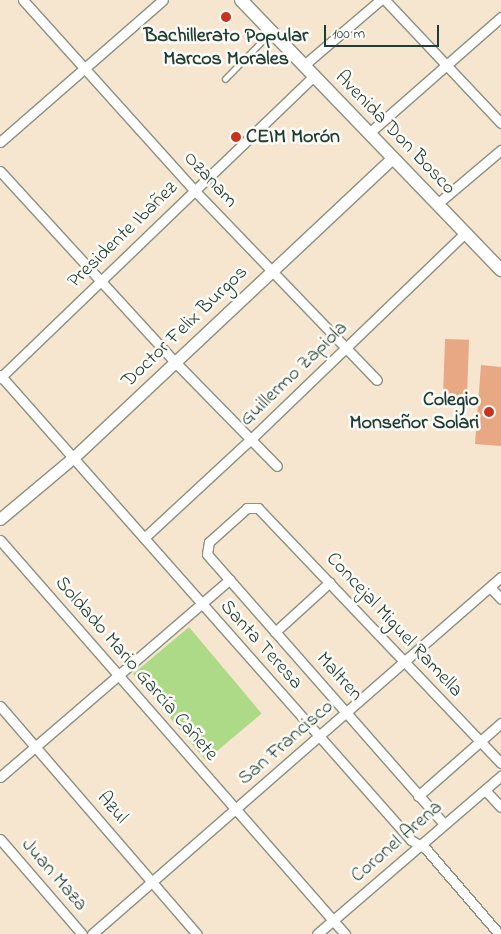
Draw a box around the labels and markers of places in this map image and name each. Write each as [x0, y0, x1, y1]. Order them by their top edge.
marker: Bachillerato Popular Marcos Morales [220, 11, 232, 23]
place label: Bachillerato Popular Marcos Morales [144, 25, 308, 72]
place label: CEIM Morón [246, 125, 340, 149]
marker: CEIM Morón [230, 131, 242, 143]
place label: Colegio Monseñor Solari [349, 389, 479, 436]
marker: Colegio Monseñor Solari [483, 406, 495, 418]

